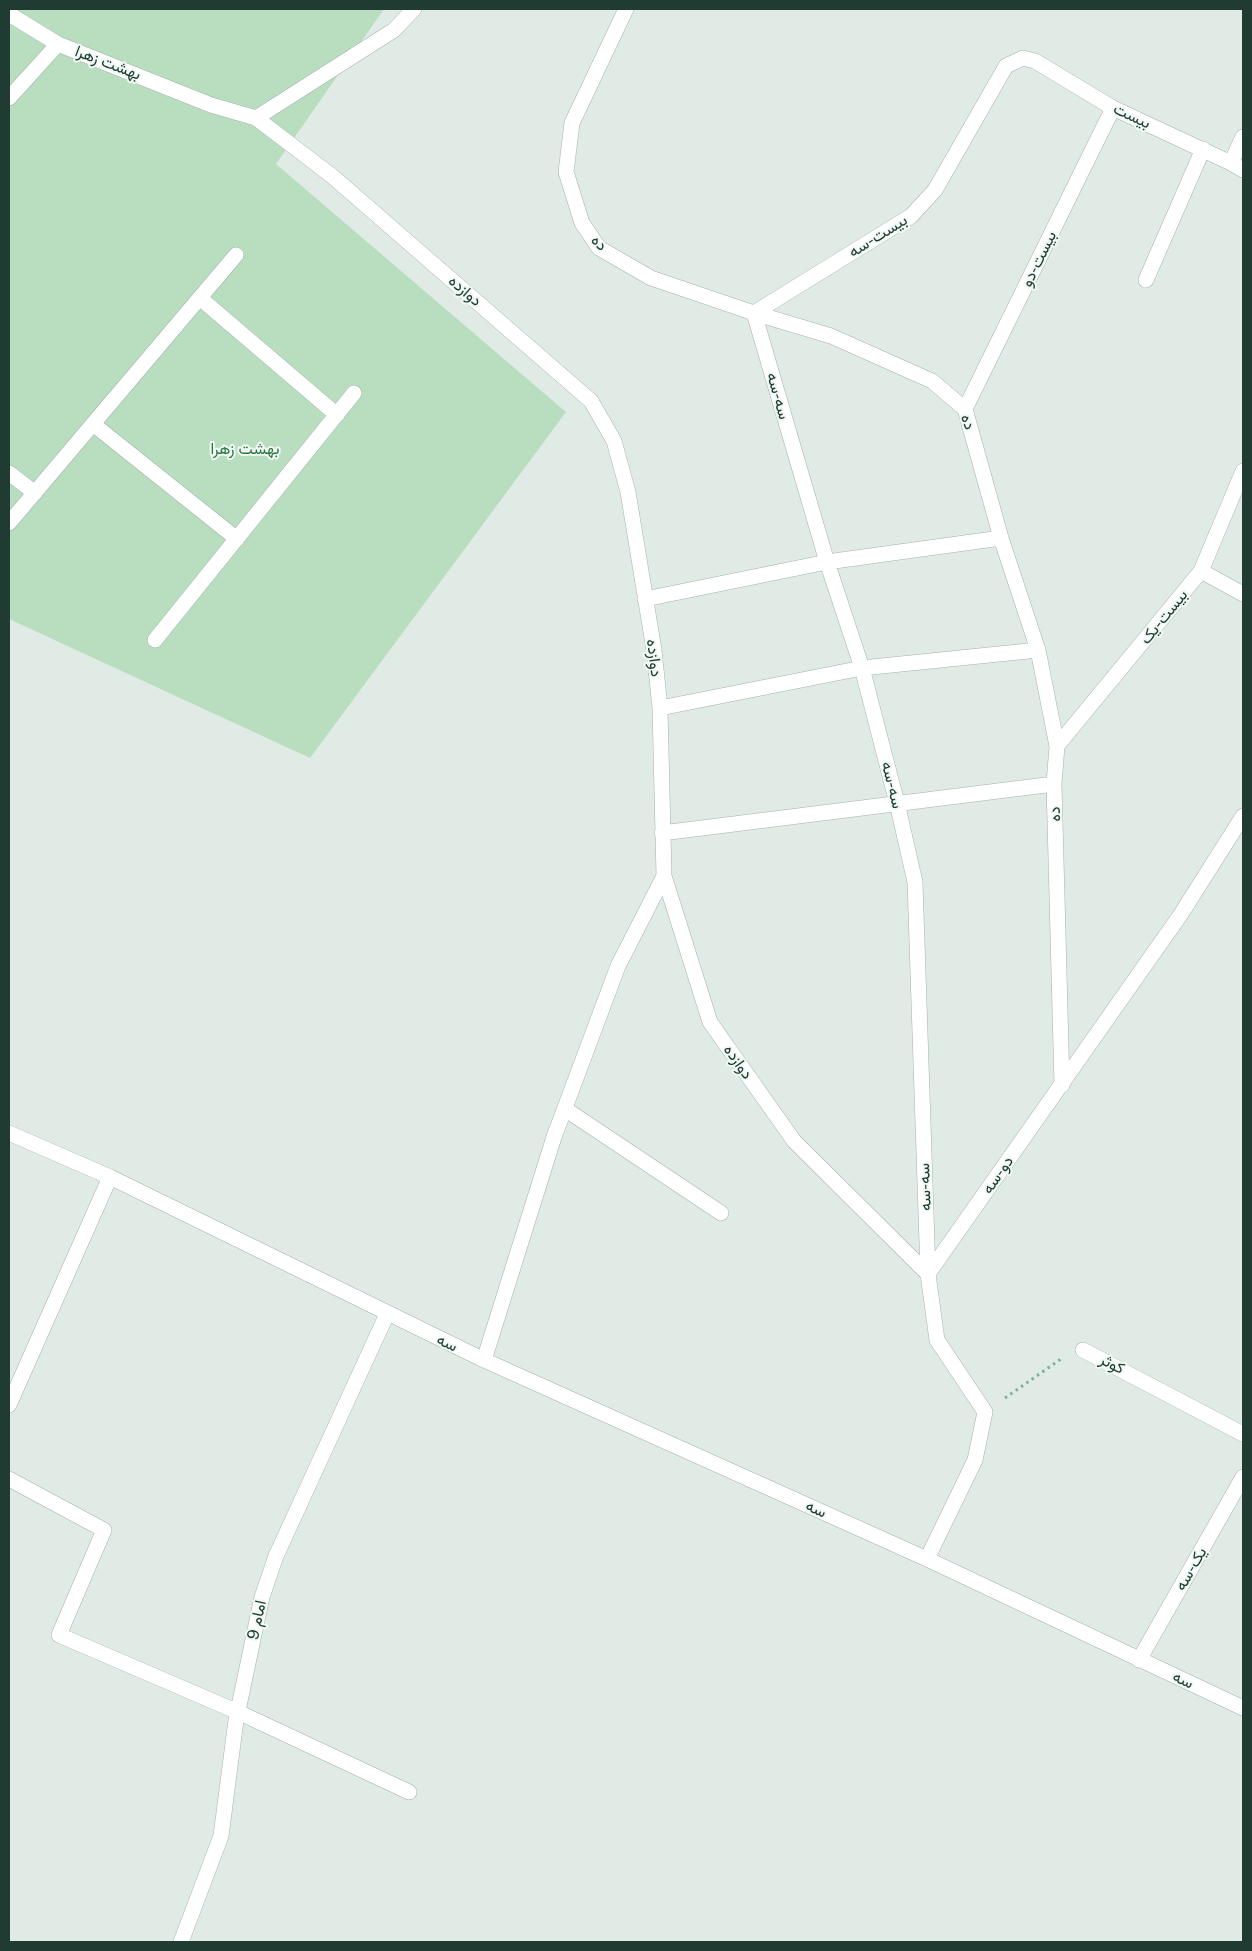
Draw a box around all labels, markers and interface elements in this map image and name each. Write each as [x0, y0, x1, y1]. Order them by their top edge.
street label: بهشت زهرا [72, 42, 144, 84]
street label: بیست [1110, 99, 1154, 133]
street label: بیست-سه [845, 210, 911, 262]
street label: بیست-دو [1017, 228, 1061, 290]
street label: ده [587, 231, 611, 255]
street label: دوازده [444, 271, 486, 311]
street label: سه-سه [762, 370, 794, 422]
street label: ده [956, 412, 980, 432]
park label: بهشت زهرا [210, 439, 280, 459]
street label: بیست-یک [1136, 586, 1192, 648]
street label: دوازده [642, 638, 666, 678]
street label: سه-سه [877, 759, 907, 811]
street label: ده [1045, 806, 1065, 822]
street label: دوازده [719, 1041, 757, 1083]
street label: دو-سه [978, 1152, 1018, 1198]
street label: سه-سه [915, 1163, 935, 1211]
street label: سه [433, 1330, 461, 1356]
street label: کوثر [1096, 1350, 1128, 1378]
street label: سه [803, 1496, 829, 1522]
street label: یک-سه [1171, 1544, 1211, 1594]
street label: امام 9 [243, 1599, 271, 1641]
street label: سه [1169, 1667, 1197, 1693]

